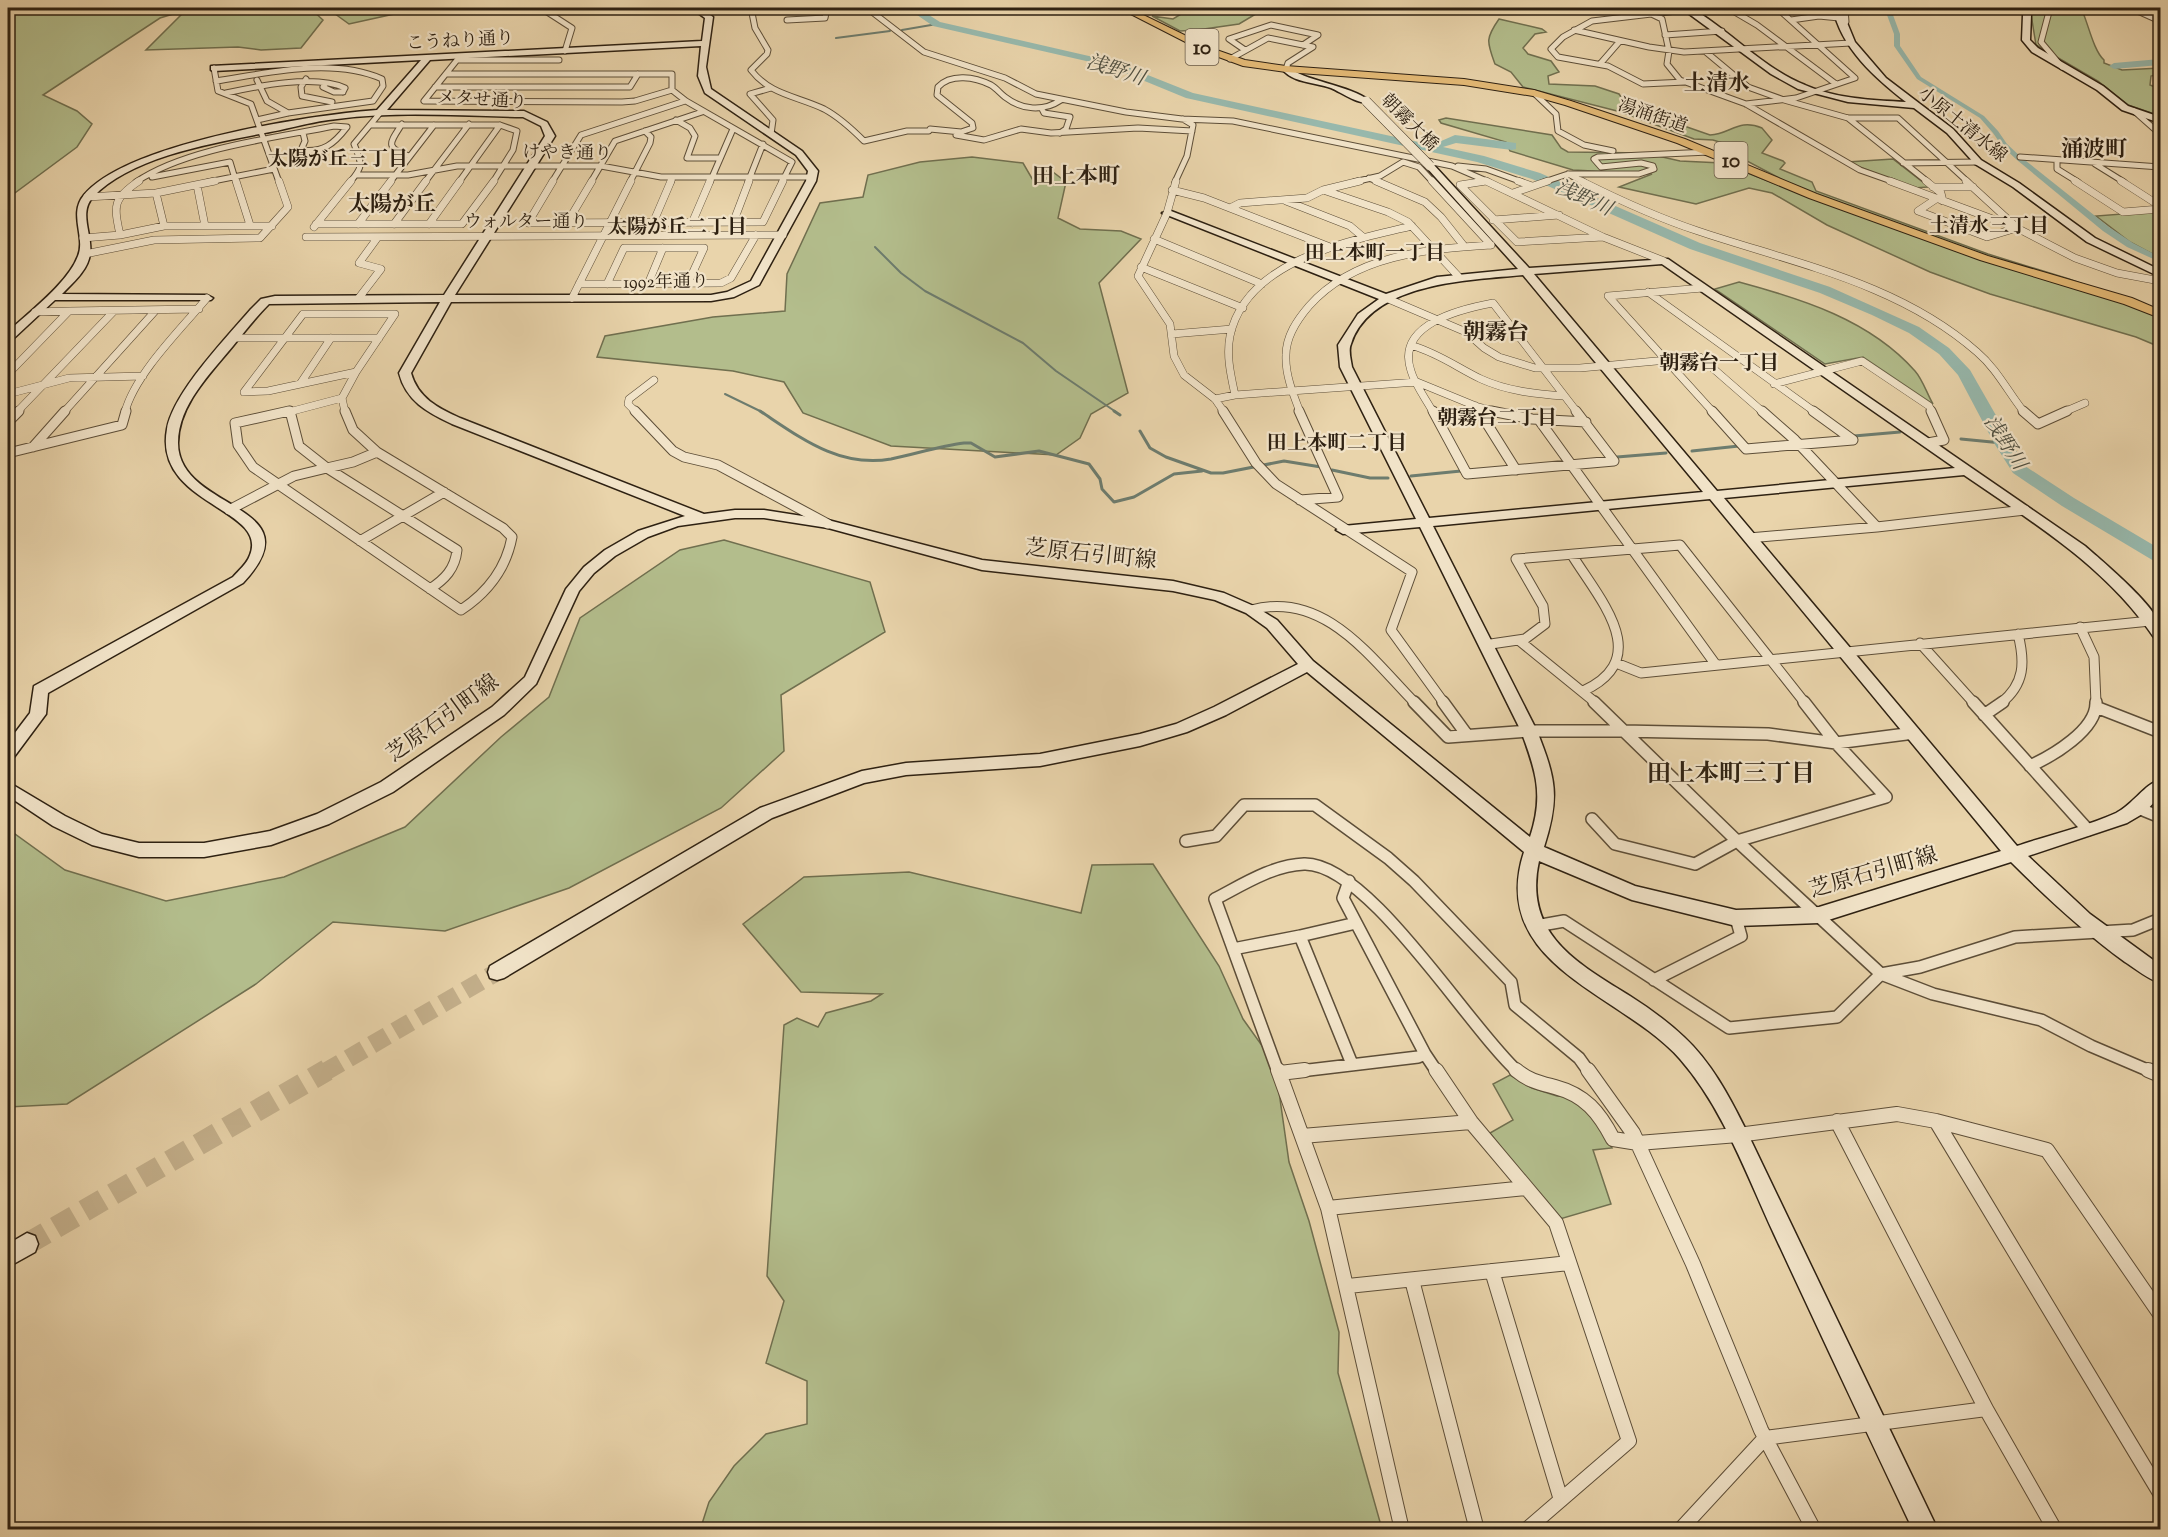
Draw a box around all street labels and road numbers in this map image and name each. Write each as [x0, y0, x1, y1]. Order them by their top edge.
street label: こうねり通り [405, 26, 515, 58]
road number: 10 [1186, 29, 1218, 65]
street label: 小原土清水線 [1912, 81, 2012, 170]
street label: メタせ通り [436, 86, 528, 116]
street label: 朝霧大橋 [1374, 89, 1443, 158]
street label: 湯涌街道 [1614, 93, 1691, 141]
street label: けやき通り [522, 140, 612, 168]
road number: 10 [1714, 142, 1748, 178]
street label: ウォルター通り [464, 210, 588, 236]
street label: 1992年通り [623, 269, 709, 297]
street label: 芝原石引町線 [1023, 533, 1158, 579]
street label: 芝原石引町線 [381, 668, 507, 771]
street label: 芝原石引町線 [1806, 840, 1942, 907]

